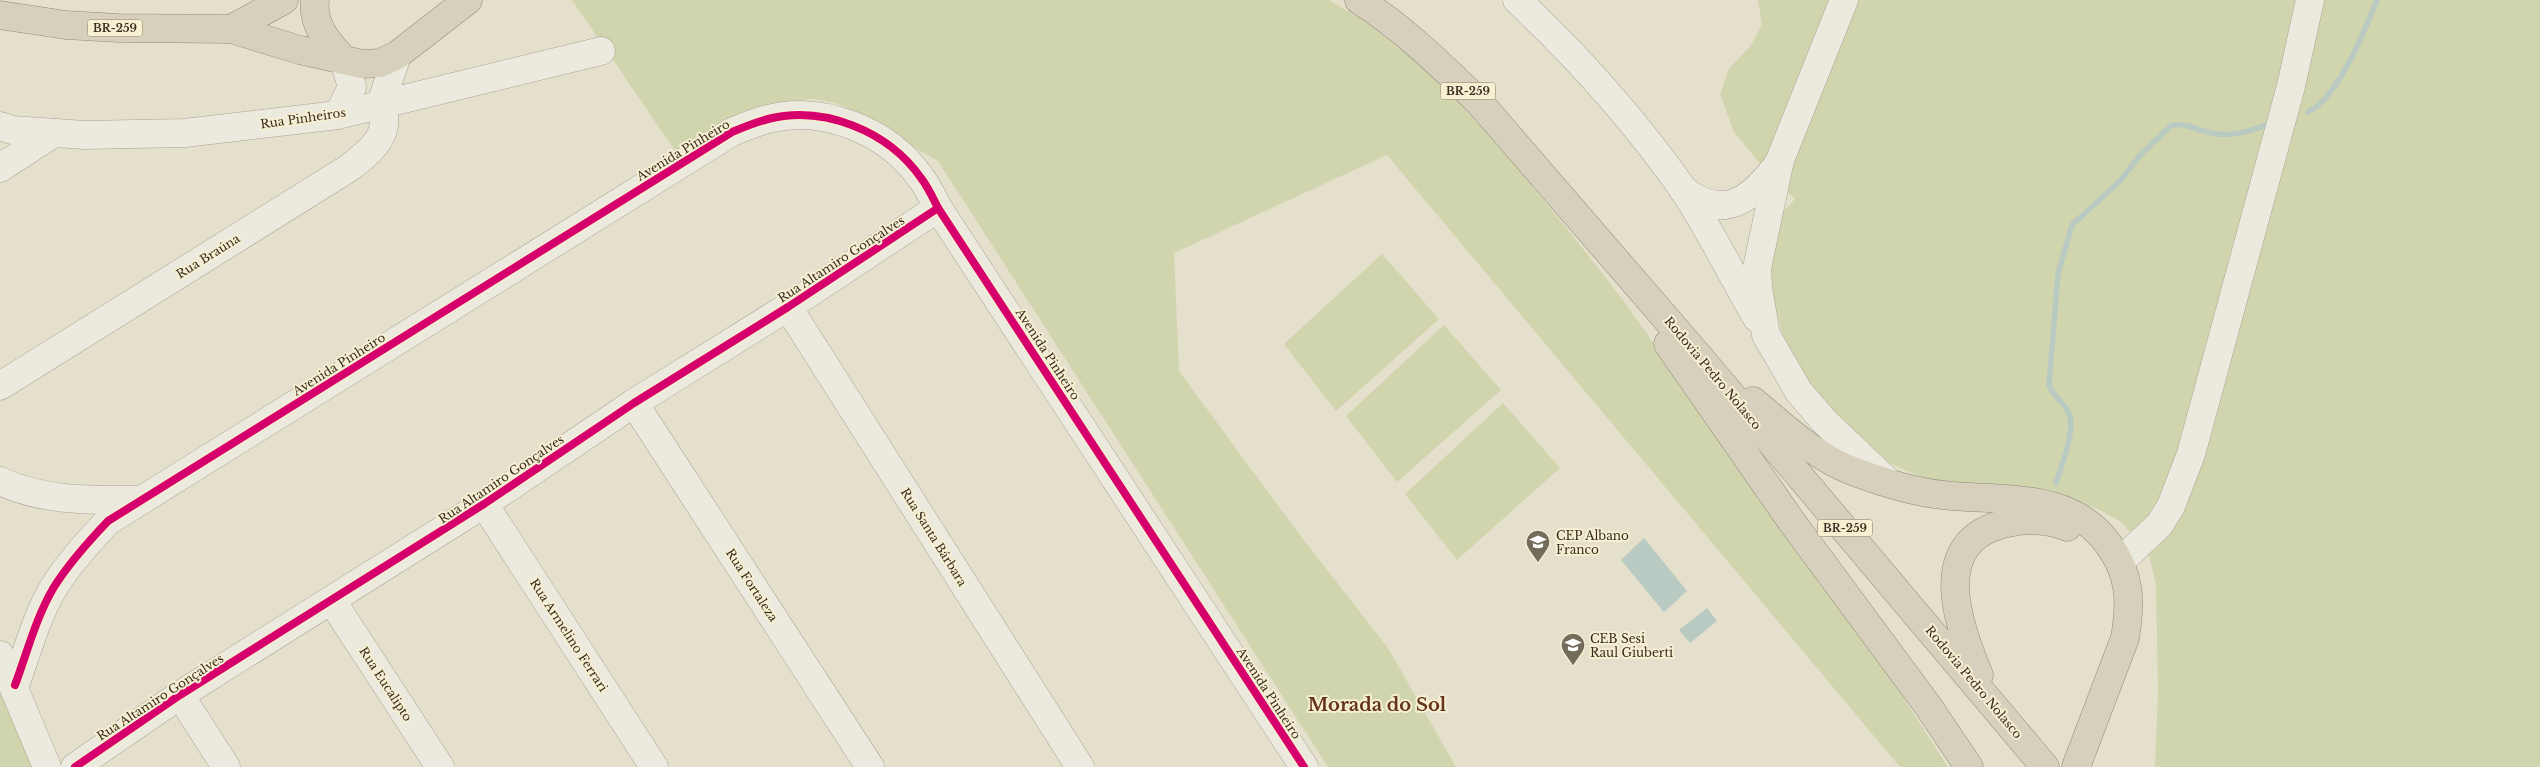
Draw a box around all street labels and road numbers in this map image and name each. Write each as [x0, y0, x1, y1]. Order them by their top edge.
road number: BR-259 [88, 19, 142, 36]
road number: BR-259 [1440, 82, 1496, 100]
street label: Rua Pinheiros [259, 105, 347, 131]
street label: Avenida Pinheiro [633, 116, 733, 184]
street label: Rua Altamiro Gonçalves [775, 212, 907, 306]
street label: Rua Braúna [173, 230, 243, 281]
street label: Avenida Pinheiro [1012, 305, 1083, 403]
street label: Rodovia Pedro Nolasco [1661, 314, 1765, 433]
street label: Avenida Pinheiro [289, 329, 388, 399]
street label: Rua Altamiro Gonçalves [435, 431, 567, 527]
street label: Rua Santa Bárbara [898, 485, 970, 589]
road number: BR-259 [1818, 520, 1872, 536]
street label: Rua Fortaleza [723, 546, 781, 625]
street label: Rua Armelino Ferrari [527, 576, 611, 694]
street label: Rodovia Pedro Nolasco [1922, 623, 2026, 742]
street label: Rua Eucalipto [356, 644, 416, 724]
street label: Avenida Pinheiro [1233, 644, 1304, 742]
street label: Rua Altamiro Gonçalves [94, 650, 226, 744]

